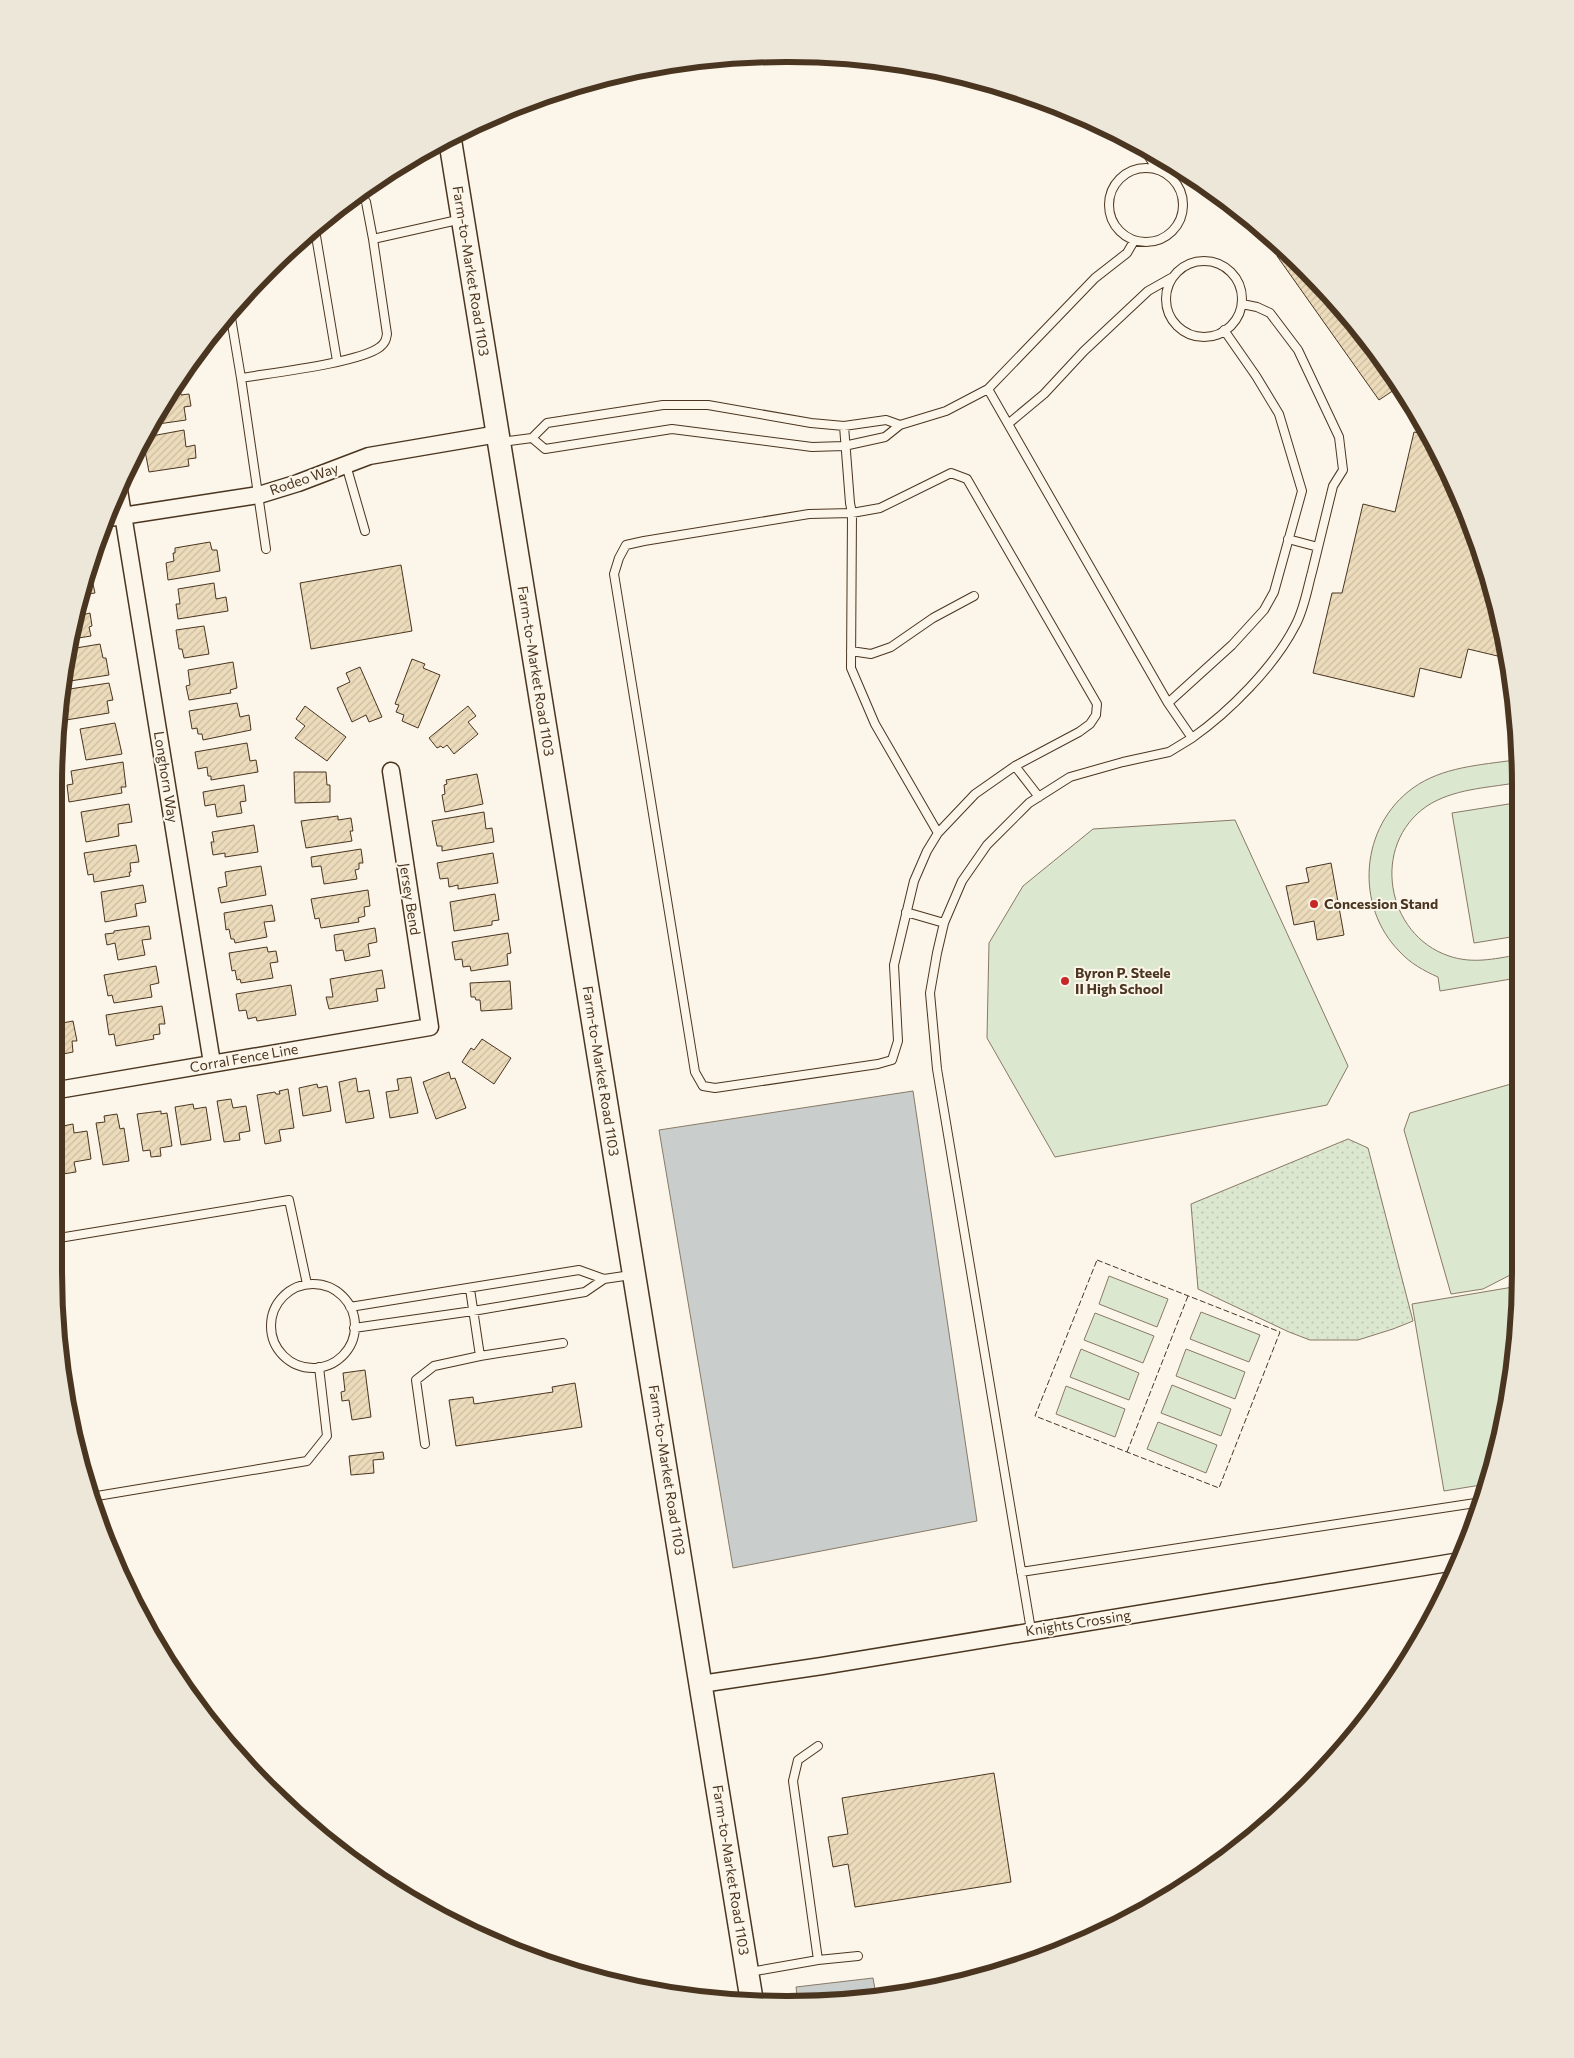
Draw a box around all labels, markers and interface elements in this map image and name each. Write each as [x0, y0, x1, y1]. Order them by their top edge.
street label: Farm-to-Market Road 1103 [450, 185, 493, 357]
street label: Rodeo Way [267, 459, 341, 498]
street label: Farm-to-Market Road 1103 [515, 585, 558, 757]
street label: Longhorn Way [151, 730, 182, 824]
street label: Jersey Bend [396, 862, 425, 936]
place label: Concession Stand [1324, 895, 1438, 912]
marker: Concession Stand [1308, 898, 1320, 910]
place label: Byron P. Steele II High School [1075, 964, 1171, 997]
marker: Byron P. Steele II High School [1059, 975, 1071, 987]
street label: Farm-to-Market Road 1103 [580, 985, 623, 1157]
street label: Corral Fence Line [188, 1040, 299, 1075]
street label: Farm-to-Market Road 1103 [646, 1384, 689, 1556]
street label: Knights Crossing [1024, 1606, 1132, 1639]
street label: Farm-to-Market Road 1103 [710, 1784, 753, 1956]

